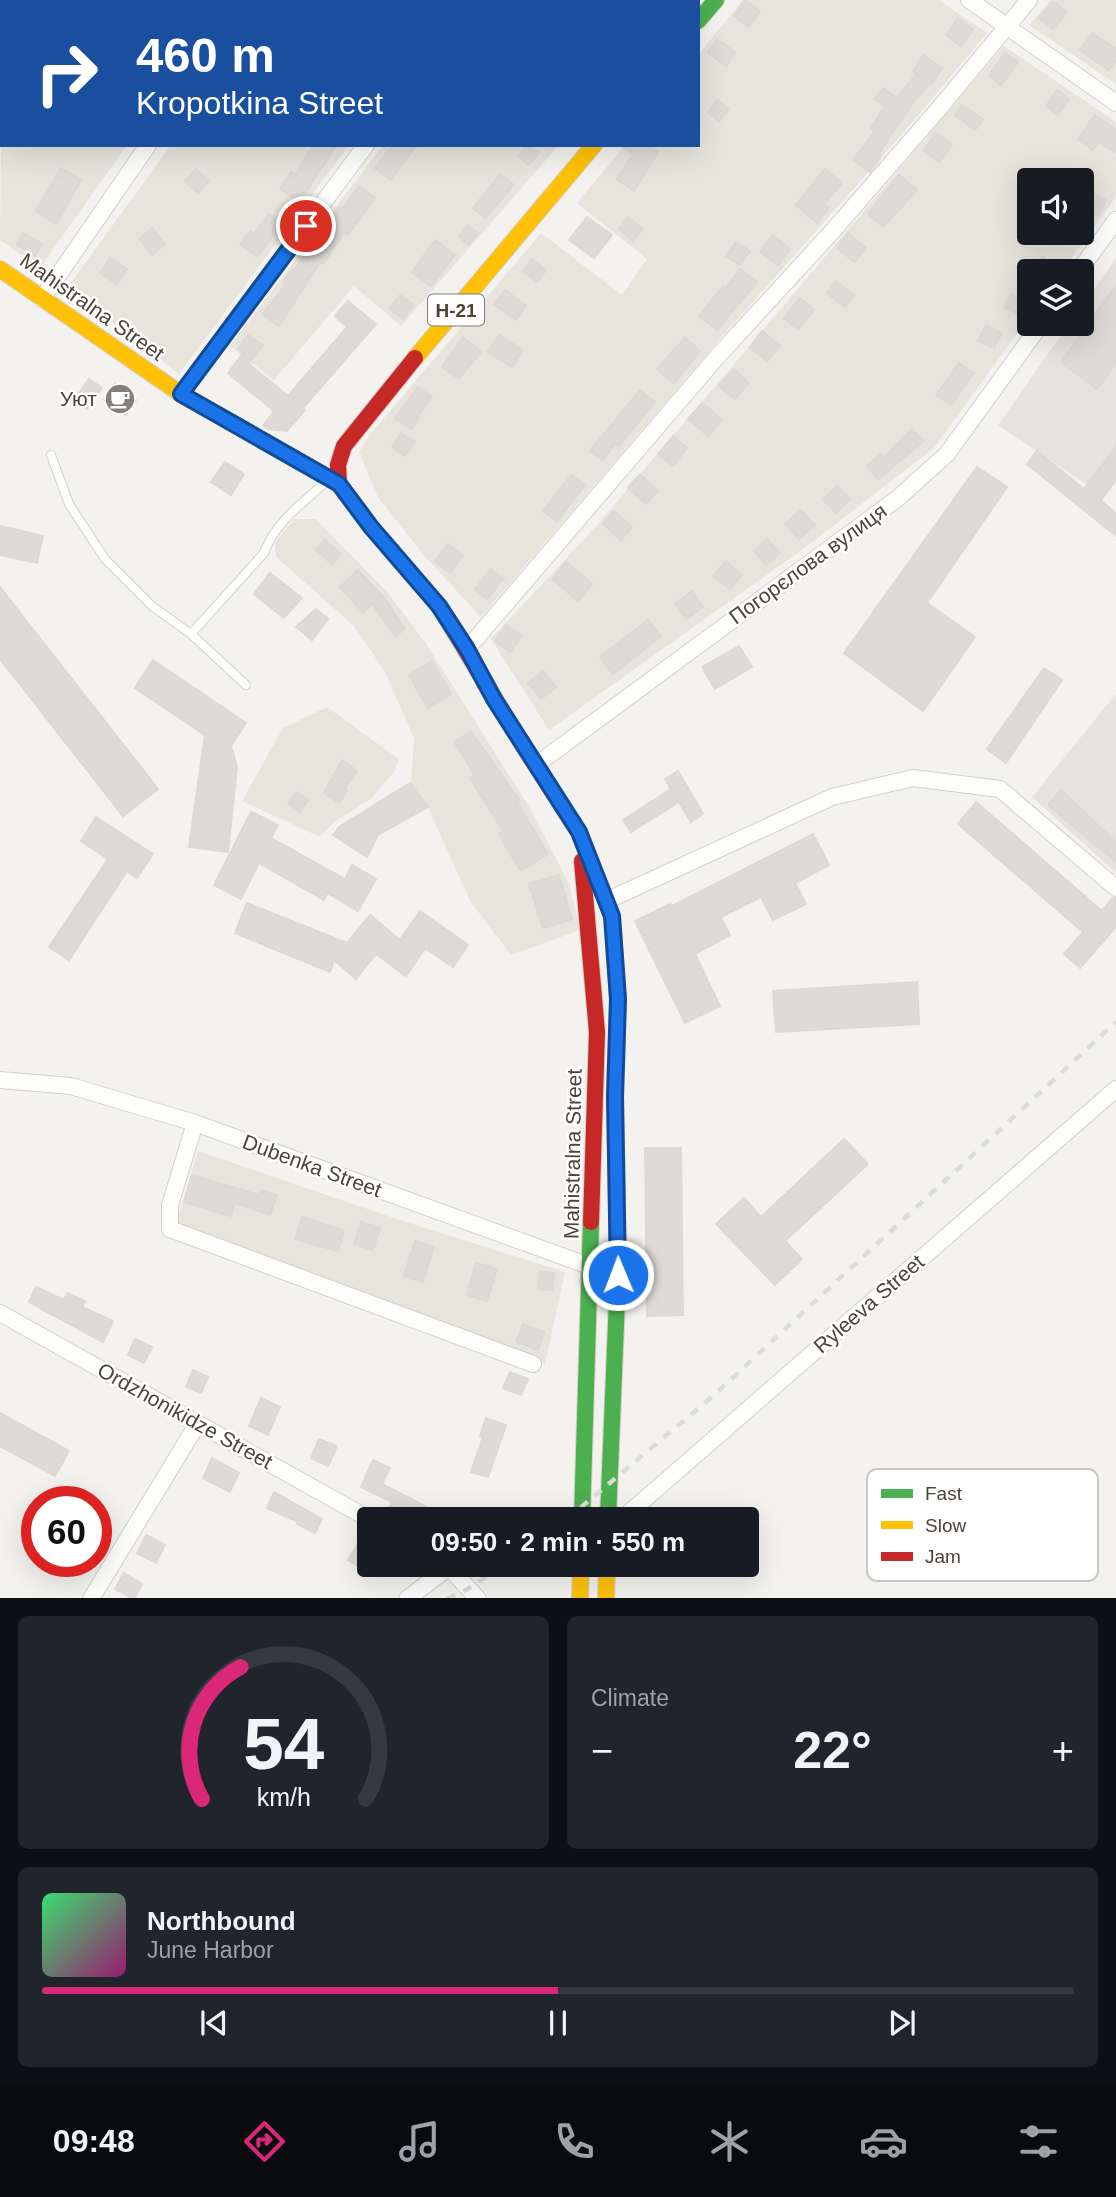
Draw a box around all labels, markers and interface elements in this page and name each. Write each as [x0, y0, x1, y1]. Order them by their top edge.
icon: right [21, 28, 112, 119]
text: 460 m [136, 28, 275, 82]
text: Kropotkina Street [136, 85, 383, 121]
map controls [1017, 168, 1094, 336]
button: sound [1017, 168, 1094, 245]
pin [276, 196, 336, 256]
icon: arrive [287, 207, 325, 245]
street label: Mahistralna Street [16, 248, 169, 365]
button: layers [1017, 259, 1094, 336]
road number: Н-21 [428, 294, 484, 326]
cafe icon: Уют [103, 382, 137, 416]
place label: Уют [60, 387, 97, 410]
street label: Погорєлова вулиця [725, 499, 891, 628]
street label: Mahistralna Street [560, 1068, 585, 1239]
street label: Dubenka Street [240, 1130, 385, 1201]
position arrow [581, 1238, 655, 1312]
street label: Ryleeva Street [809, 1250, 928, 1357]
street label: Ordzhonikidze Street [94, 1358, 277, 1473]
legend [867, 1469, 1098, 1581]
text: Fast [925, 1483, 963, 1504]
speed limit sign: 60 [21, 1486, 112, 1577]
text: Slow [925, 1515, 966, 1536]
text: 09:50 · 2 min · 550 m [431, 1527, 685, 1557]
text: Jam [925, 1546, 961, 1567]
text: Climate [591, 1685, 669, 1711]
text: 54 [243, 1703, 324, 1784]
text: 22° [793, 1721, 872, 1779]
text: − [591, 1730, 613, 1772]
text: + [1052, 1730, 1074, 1772]
text: km/h [256, 1782, 311, 1810]
text: Northbound [147, 1906, 296, 1936]
text: June Harbor [147, 1937, 274, 1963]
icon: previous [195, 2004, 233, 2042]
icon: pause [539, 2004, 577, 2042]
icon: next [883, 2004, 921, 2042]
icon: directions [240, 2117, 289, 2166]
icon: music [395, 2117, 444, 2166]
icon: phone [550, 2117, 599, 2166]
icon: climate [705, 2117, 754, 2166]
icon: car [859, 2117, 908, 2166]
icon: filters [1014, 2117, 1063, 2166]
text: 09:48 [53, 2123, 135, 2159]

